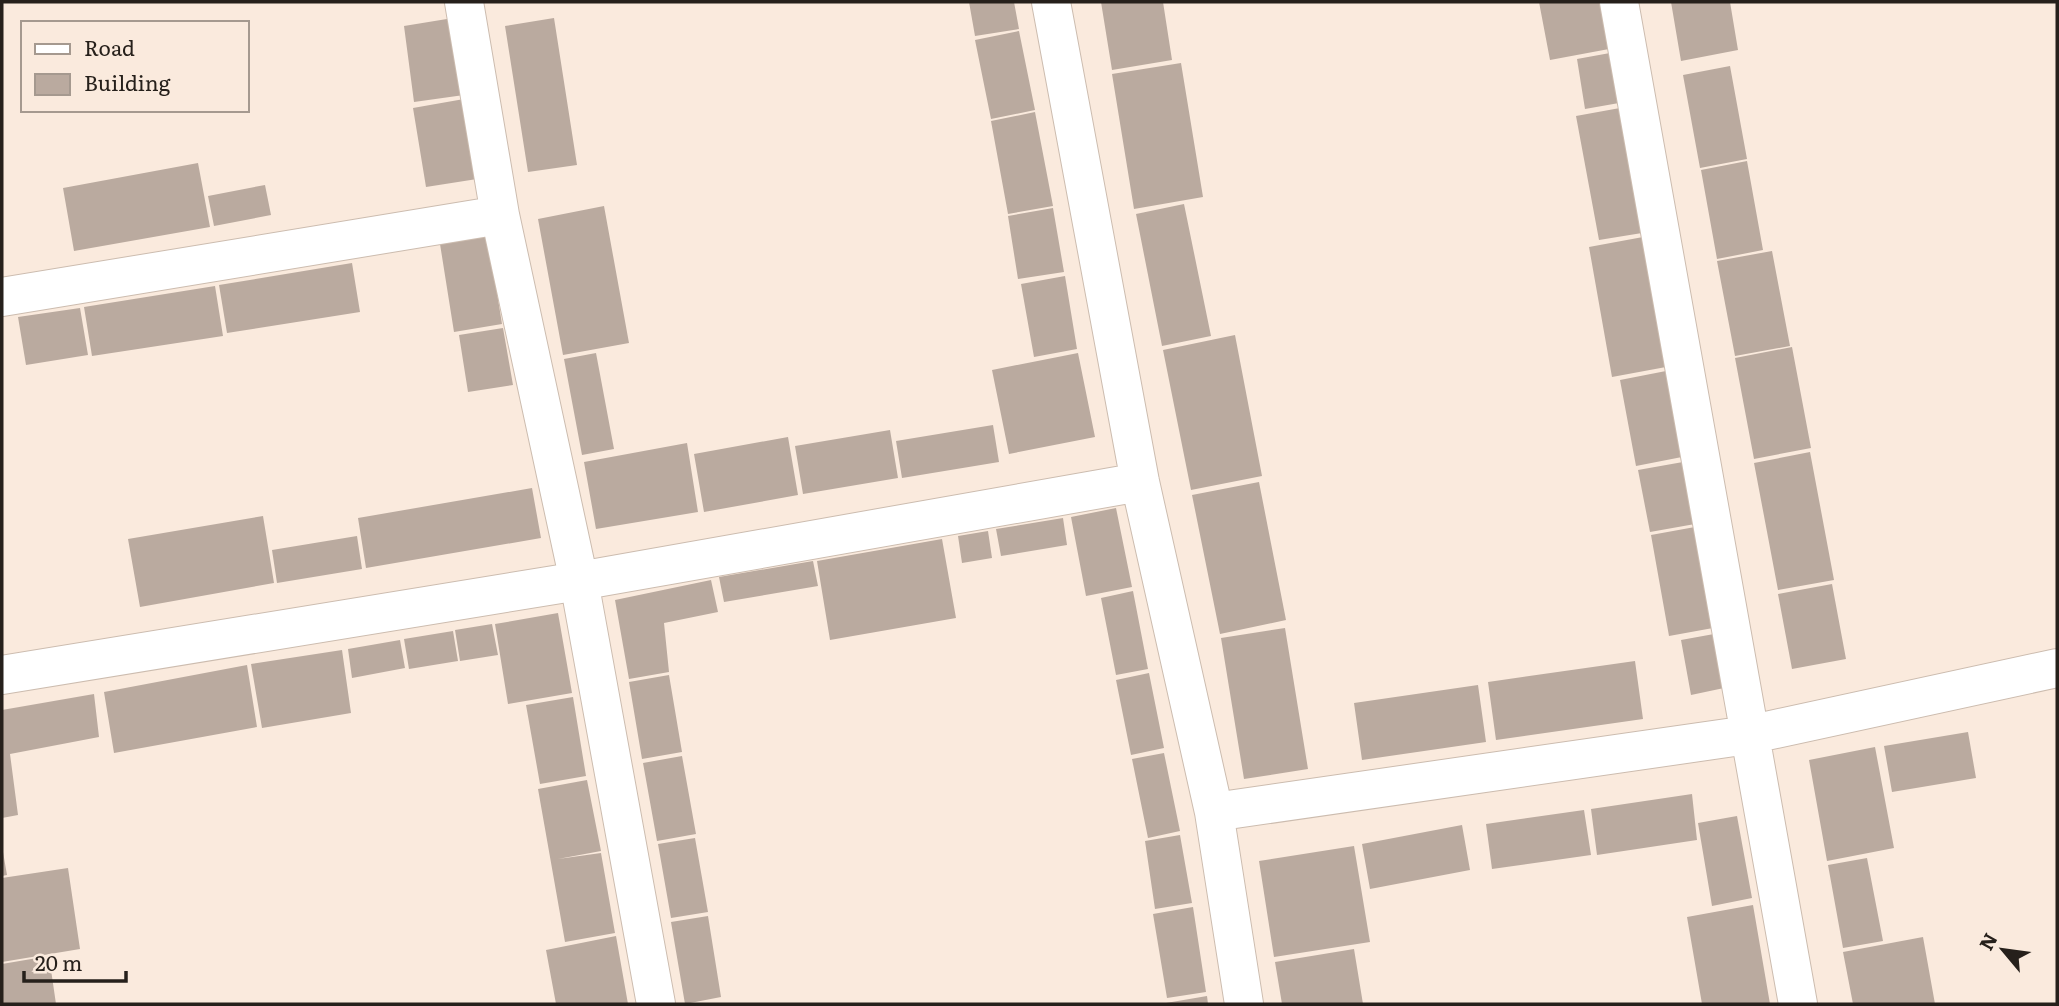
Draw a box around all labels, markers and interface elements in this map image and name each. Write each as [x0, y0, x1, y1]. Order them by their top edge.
legend [21, 21, 248, 112]
text: Road [84, 31, 135, 62]
text: Building [84, 66, 171, 97]
north arrow [1968, 915, 2038, 985]
text: N [1971, 927, 2003, 955]
scale bar [24, 940, 126, 984]
text: 20 m [35, 946, 82, 977]

